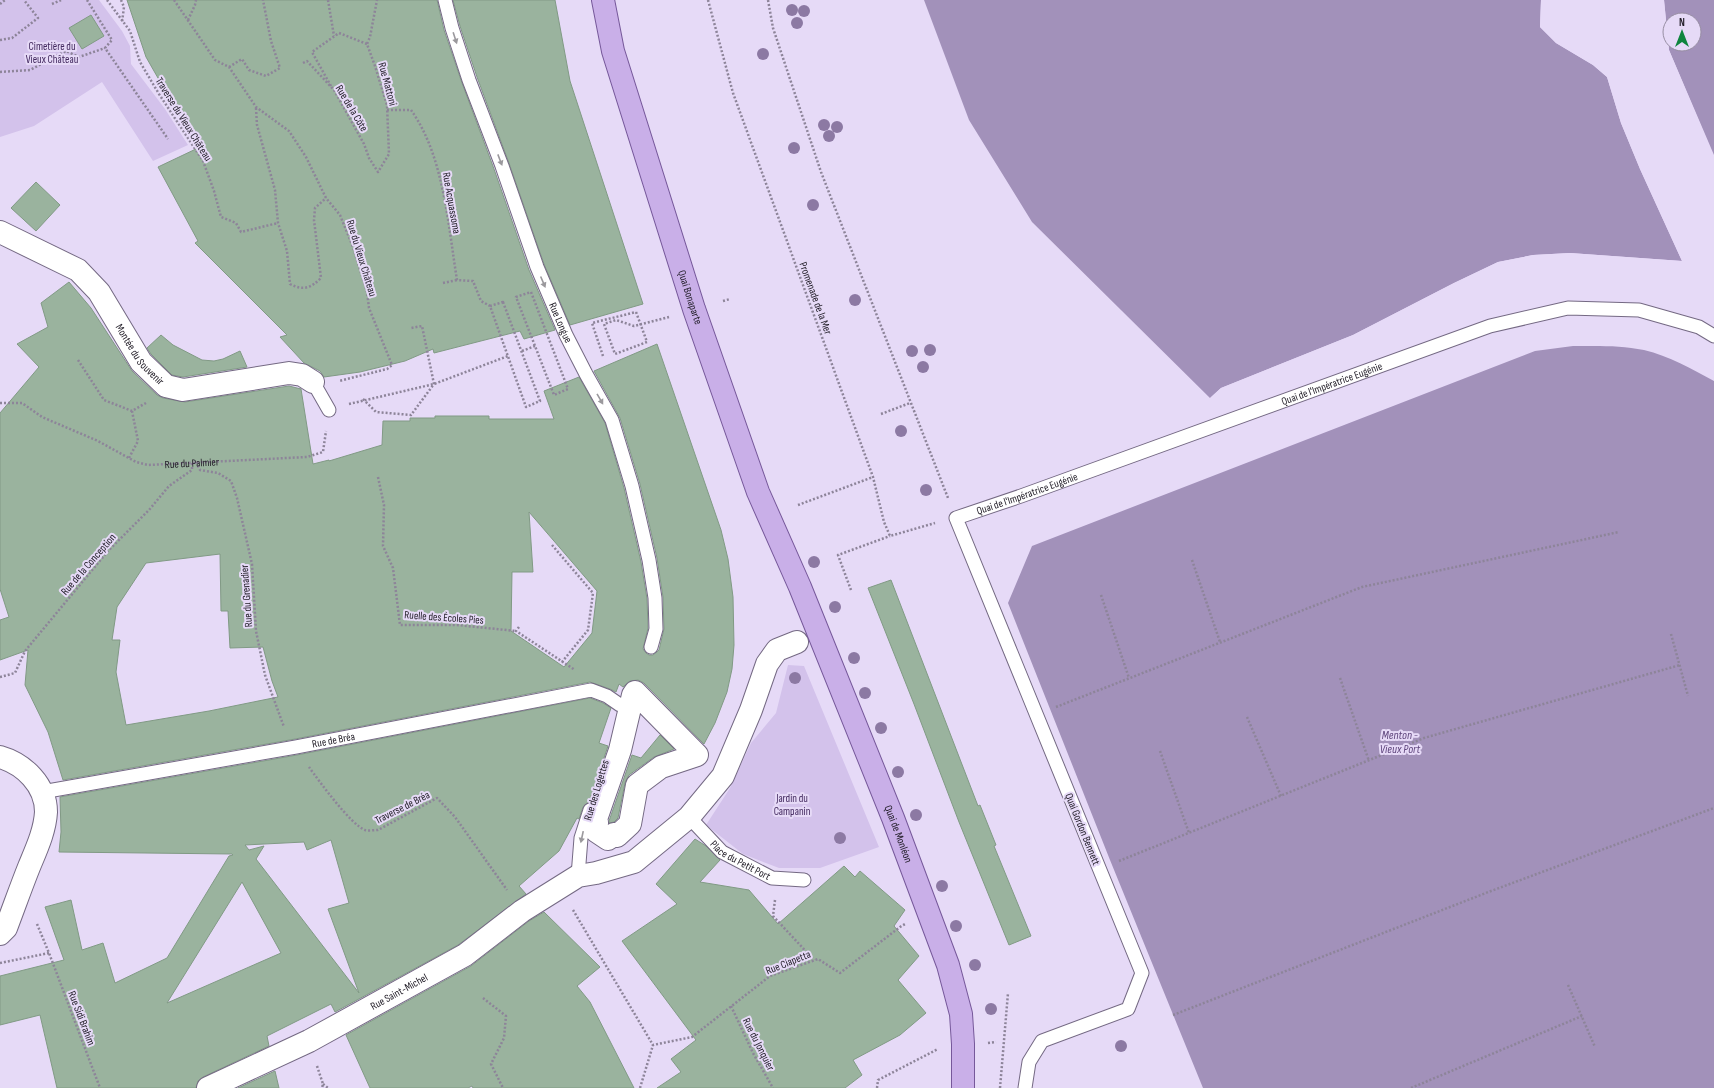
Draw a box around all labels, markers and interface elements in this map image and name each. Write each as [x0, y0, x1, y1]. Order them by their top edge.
north arrow [1662, 12, 1702, 52]
text: N [1679, 16, 1685, 29]
one-way arrow [453, 32, 459, 44]
park label: Cimetière du Vieux Château [26, 40, 79, 66]
street label: Rue Mattoni [375, 61, 400, 107]
street label: Traverse du Vieux Château [153, 75, 215, 164]
street label: Rue de la Côte [333, 83, 371, 134]
one-way arrow [497, 154, 503, 166]
street label: Rue Acquassoma [440, 171, 463, 235]
street label: Rue du Vieux Château [344, 218, 379, 298]
street label: Promenade de la Mer [796, 260, 835, 336]
street label: Quai Bonaparte [675, 268, 705, 326]
one-way arrow [540, 277, 546, 288]
street label: Rue Longue [546, 301, 575, 345]
street label: Montée du Souvenir [113, 322, 167, 388]
street label: Quai de l'Impératrice Eugénie [1280, 360, 1384, 408]
one-way arrow [596, 393, 603, 405]
street label: Rue du Palmier [164, 455, 219, 471]
street label: Quai de l'Impératrice Eugénie [975, 470, 1079, 518]
street label: Rue de la Conception [58, 531, 119, 598]
street label: Rue du Grenadier [238, 564, 255, 628]
street label: Ruelle des Écoles Pies [404, 608, 484, 627]
water label: Menton - Vieux Port [1380, 728, 1421, 757]
street label: Rue de Bréa [311, 730, 356, 751]
street label: Rue des Logettes [581, 758, 612, 822]
street label: Traverse de Bréa [373, 788, 432, 827]
street label: Quai Gordon Bennett [1062, 791, 1103, 868]
park label: Jardin du Campanin [774, 792, 811, 818]
street label: Quai de Monléon [882, 803, 915, 865]
one-way arrow [579, 831, 585, 843]
street label: Place du Petit Port [707, 838, 773, 883]
street label: Rue Ciapetta [764, 948, 813, 977]
street label: Rue Saint-Michel [368, 971, 430, 1013]
street label: Rue Sidi Brahim [65, 989, 98, 1047]
street label: Rue du Jonquier [740, 1016, 777, 1073]

